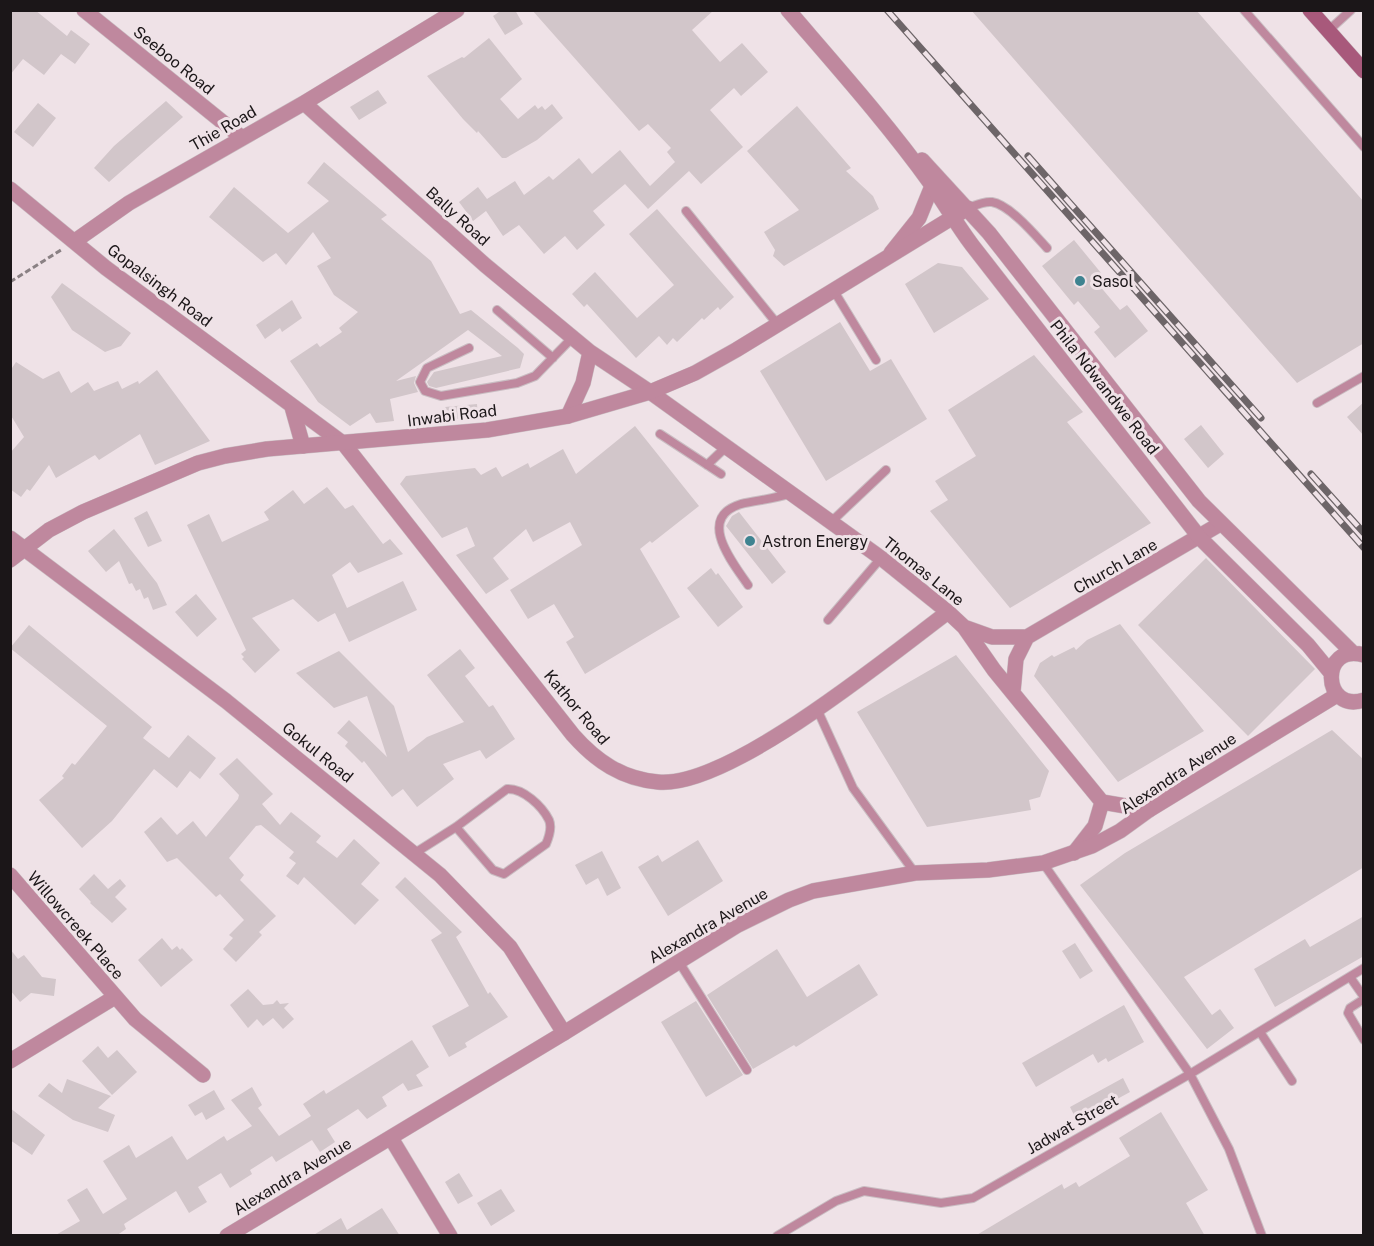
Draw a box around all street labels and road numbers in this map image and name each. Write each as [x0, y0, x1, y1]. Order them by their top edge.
street label: Seeboo Road [130, 22, 218, 99]
street label: Thie Road [187, 102, 260, 155]
street label: Bally Road [422, 183, 493, 250]
street label: Gopalsingh Road [104, 240, 216, 331]
street label: Phila Ndwandwe Road [1046, 316, 1163, 458]
street label: Inwabi Road [406, 401, 498, 430]
street label: Thomas Lane [879, 533, 968, 610]
street label: Church Lane [1070, 535, 1161, 598]
street label: Kathor Road [540, 666, 613, 749]
street label: Gokul Road [278, 718, 357, 787]
street label: Alexandra Avenue [1117, 729, 1240, 818]
street label: Willowcreek Place [24, 867, 128, 983]
street label: Alexandra Avenue [645, 884, 771, 967]
street label: Jadwat Street [1023, 1091, 1121, 1158]
street label: Alexandra Avenue [230, 1134, 355, 1219]

